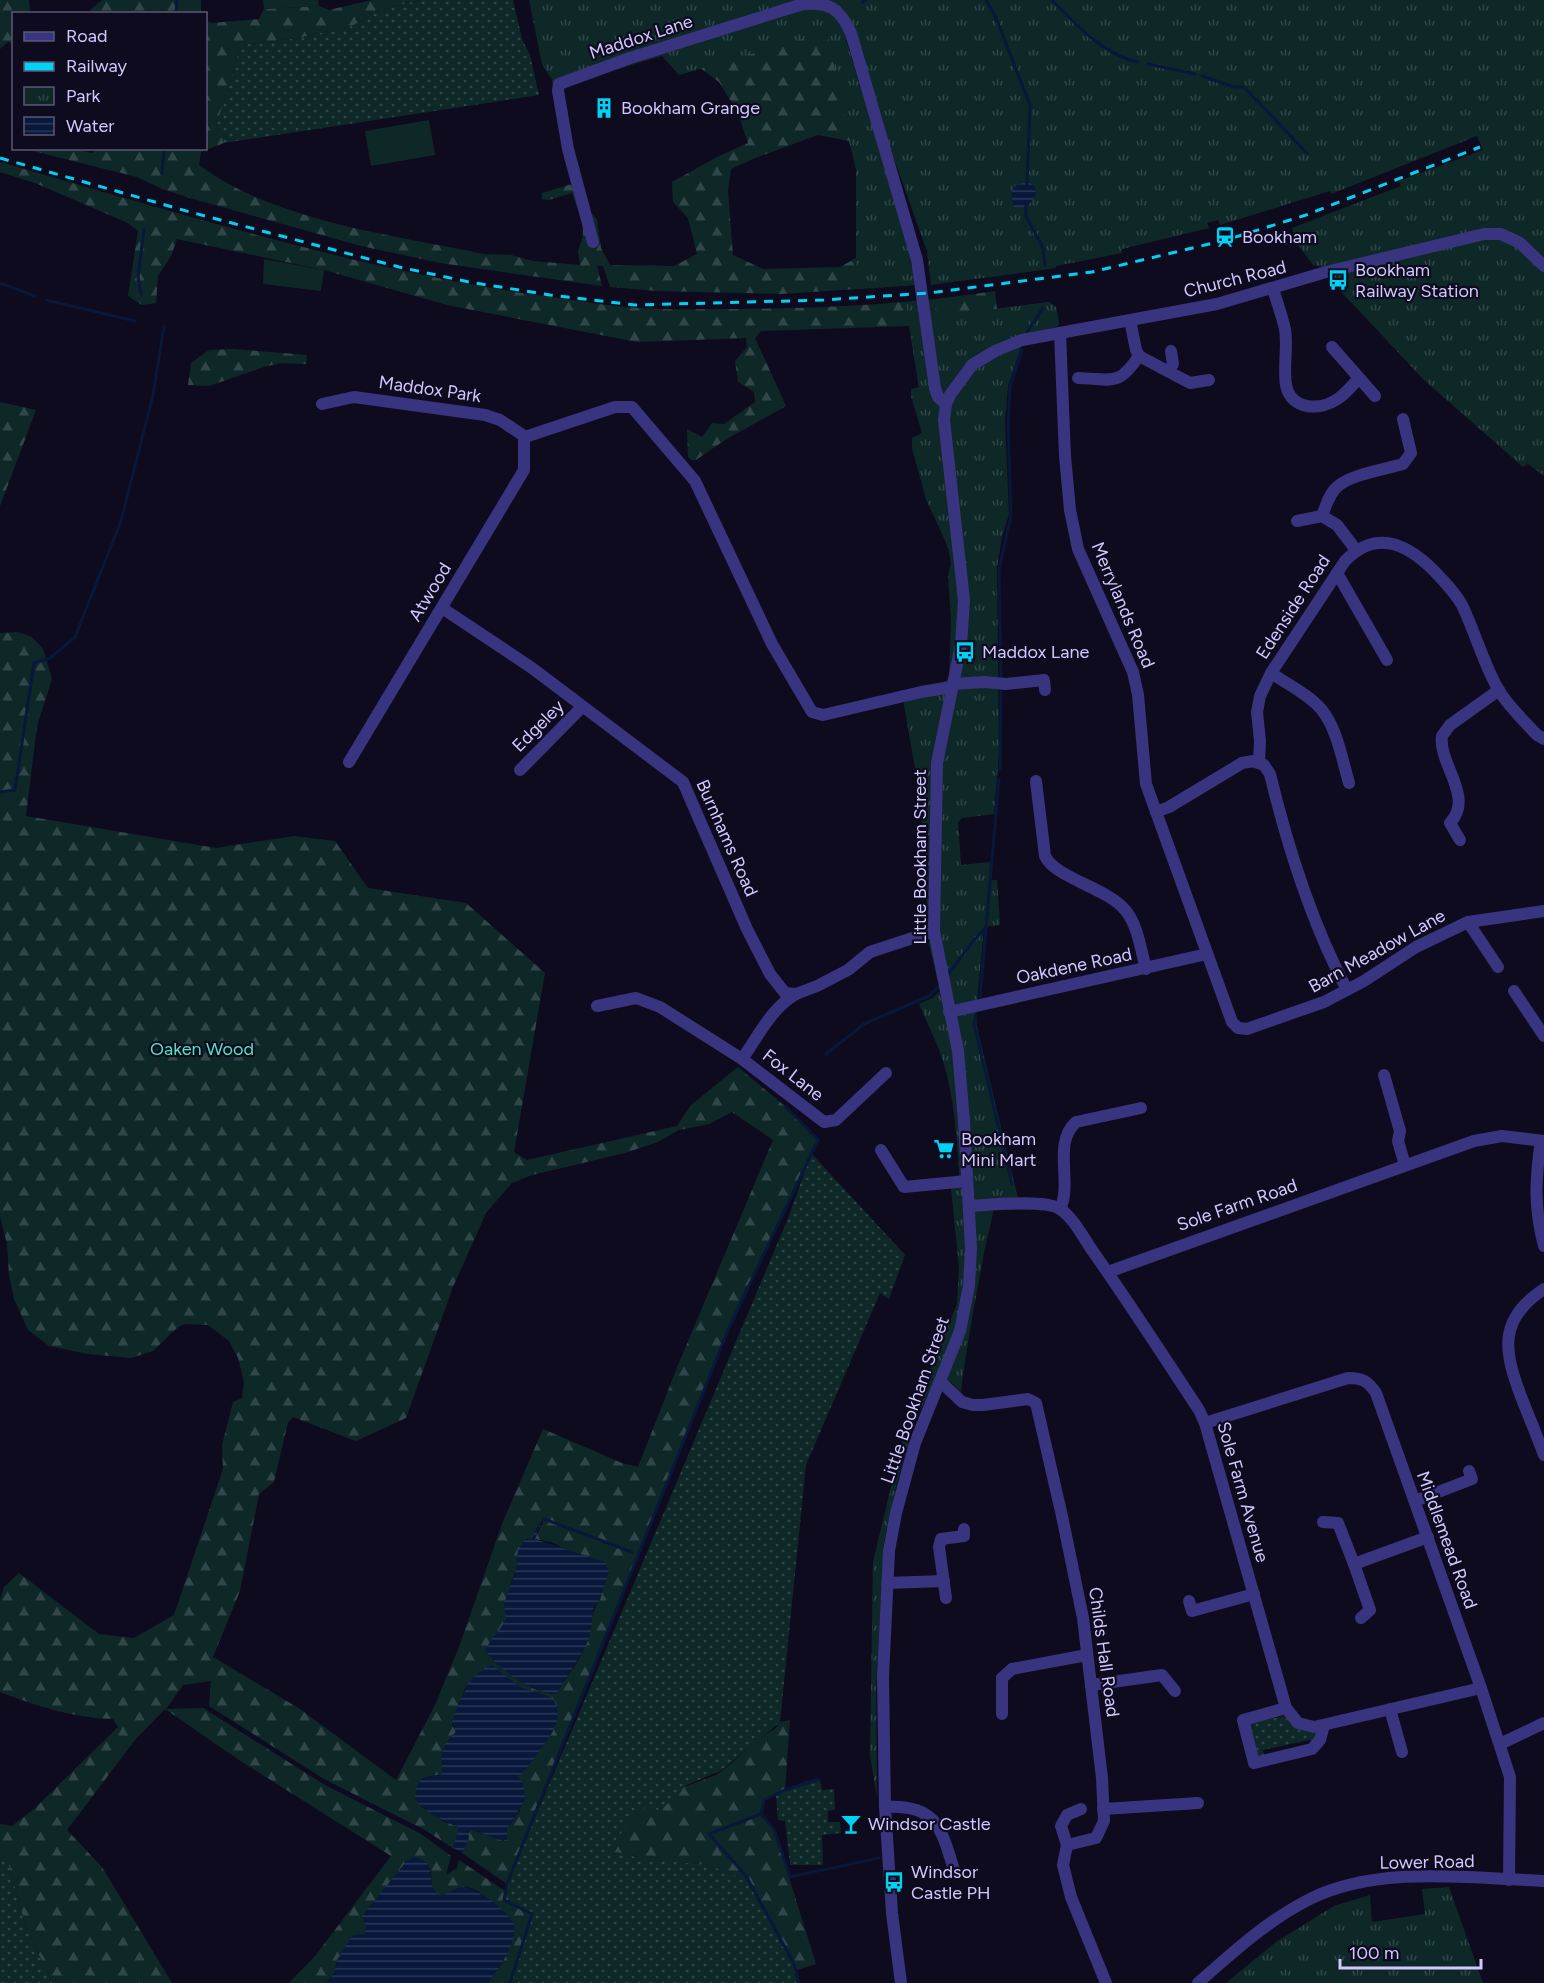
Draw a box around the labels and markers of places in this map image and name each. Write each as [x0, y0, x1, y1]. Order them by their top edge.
building icon: Bookham Grange [592, 96, 616, 120]
place label: Bookham Grange [621, 97, 760, 119]
station icon: Bookham [1213, 225, 1237, 249]
place label: Bookham [1242, 226, 1317, 248]
place label: Bookham Railway Station [1355, 259, 1479, 302]
bus stop icon: Bookham Railway Station [1326, 268, 1350, 292]
bus stop icon: Maddox Lane [953, 640, 977, 664]
place label: Maddox Lane [982, 641, 1089, 663]
place label: Bookham Mini Mart [961, 1128, 1037, 1171]
supermarket icon: Bookham Mini Mart [932, 1137, 956, 1161]
bar icon: Windsor Castle [839, 1812, 863, 1836]
place label: Windsor Castle [868, 1813, 991, 1835]
place label: Windsor Castle PH [911, 1861, 991, 1904]
bus stop icon: Windsor Castle PH [882, 1870, 906, 1894]

